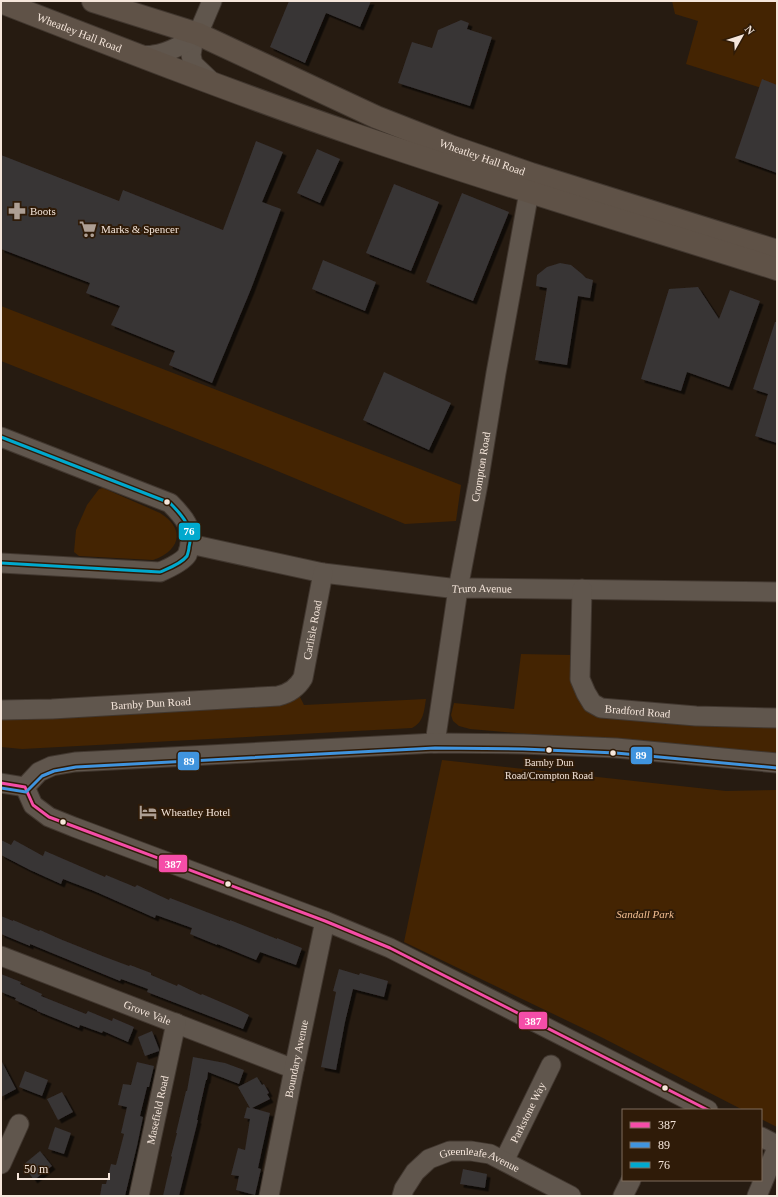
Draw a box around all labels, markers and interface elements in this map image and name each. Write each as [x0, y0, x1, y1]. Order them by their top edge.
street label: Wheatley Hall Road [35, 11, 124, 54]
north arrow [722, 16, 762, 56]
text: N [743, 23, 757, 37]
street label: Wheatley Hall Road [438, 136, 527, 178]
pharmacy icon: Boots [7, 201, 27, 221]
place label: Boots [30, 205, 56, 217]
supermarket icon: Marks & Spencer [78, 219, 98, 239]
place label: Marks & Spencer [101, 223, 179, 235]
street label: Crompton Road [469, 431, 492, 503]
unlabelled marker [162, 497, 172, 507]
line badge: 76 [178, 522, 201, 541]
text: 76 [184, 525, 195, 537]
street label: Truro Avenue [451, 582, 512, 595]
street label: Carlisle Road [301, 599, 324, 661]
street label: Barnby Dun Road [111, 695, 192, 712]
street label: Bradford Road [604, 702, 671, 720]
marker: Barnby Dun Road/Crompton Road [544, 745, 554, 755]
line badge: 89 [630, 746, 653, 765]
unlabelled marker [608, 748, 618, 758]
text: 89 [636, 749, 647, 761]
line badge: 89 [177, 751, 200, 771]
text: 89 [184, 755, 195, 767]
place label: Barnby Dun Road/Crompton Road [505, 757, 593, 781]
hotel icon: Wheatley Hotel [138, 802, 158, 822]
place label: Wheatley Hotel [161, 806, 230, 818]
unlabelled marker [58, 817, 68, 827]
line badge: 387 [158, 854, 188, 873]
text: 387 [165, 858, 182, 870]
unlabelled marker [223, 879, 233, 889]
park label: Sandall Park [616, 908, 675, 920]
street label: Grove Vale [122, 998, 173, 1027]
line badge: 387 [518, 1011, 548, 1030]
text: 387 [525, 1015, 542, 1027]
street label: Boundary Avenue [283, 1019, 310, 1099]
street label: Masefield Road [144, 1074, 171, 1145]
street label: Parkstone Way [508, 1080, 548, 1145]
unlabelled marker [660, 1083, 670, 1093]
legend [622, 1109, 762, 1181]
text: 387 [658, 1118, 676, 1132]
text: 89 [658, 1138, 670, 1152]
street label: Greenleafe Avenue [438, 1145, 522, 1174]
scale bar [18, 1155, 109, 1181]
text: 76 [658, 1158, 670, 1172]
text: 50 m [24, 1162, 49, 1176]

